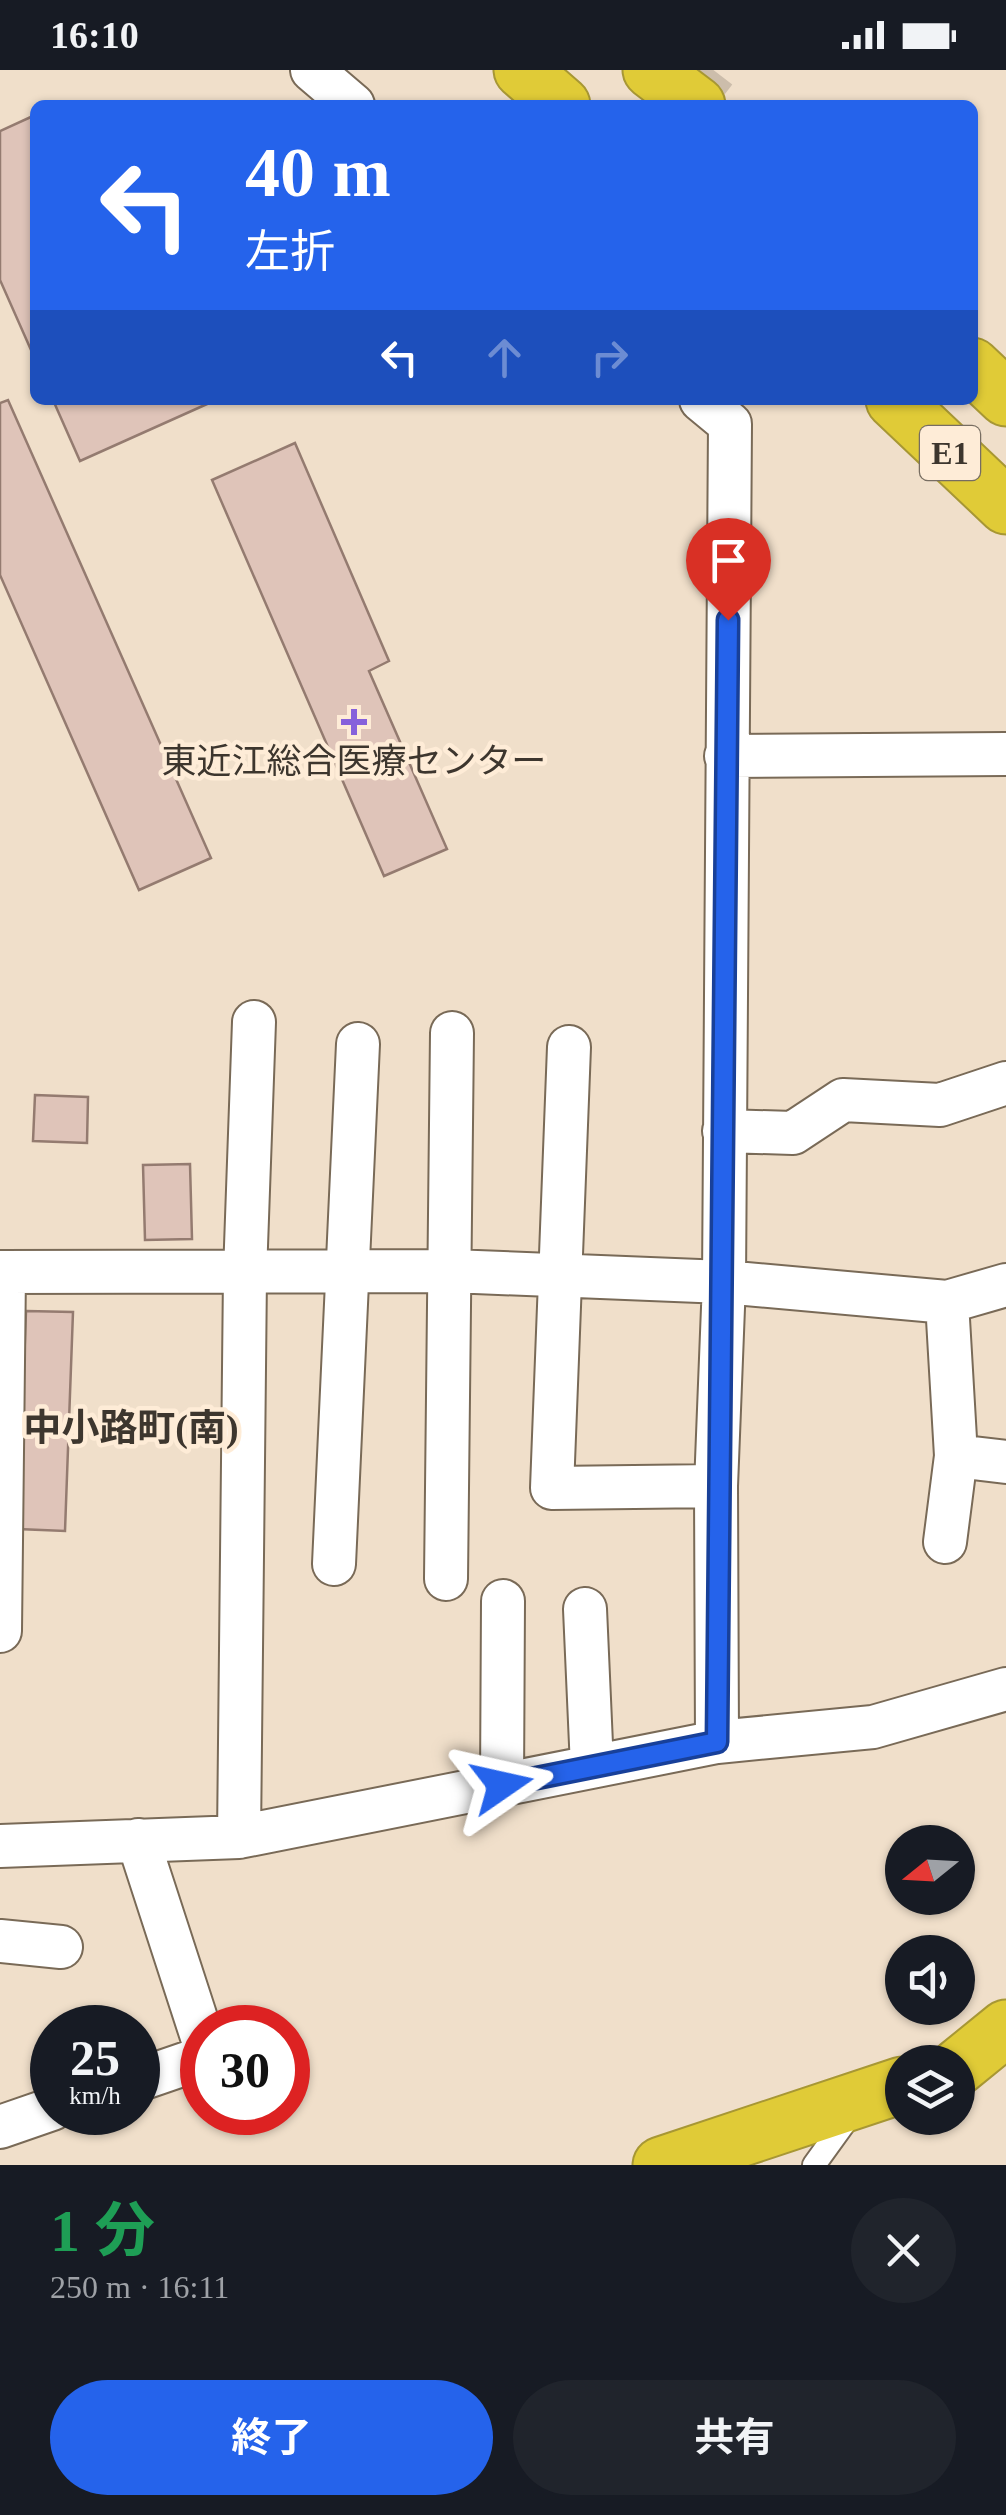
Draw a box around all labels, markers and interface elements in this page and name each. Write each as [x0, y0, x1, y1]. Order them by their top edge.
text: 16:10 [50, 14, 139, 56]
text: 40 m [245, 134, 391, 211]
icon: left [80, 140, 210, 270]
text: 左折 [245, 227, 335, 277]
icon: left [372, 330, 427, 385]
icon: ahead [477, 330, 532, 385]
icon: right [582, 330, 637, 385]
road number: E1 [920, 426, 980, 480]
pin [686, 518, 771, 621]
icon: arrive [701, 533, 756, 588]
marker: 東近江総合医療センター [341, 709, 367, 735]
place label: 東近江総合医療センター [161, 742, 547, 781]
district label: 中小路町(南) [23, 1407, 239, 1450]
position arrow [450, 1733, 554, 1837]
north arrow [885, 1825, 975, 1915]
map controls [885, 1825, 975, 2135]
button: sound [885, 1935, 975, 2025]
speed limit sign: 30 [180, 2005, 310, 2135]
text: 25 [70, 2030, 120, 2086]
button: layers [885, 2045, 975, 2135]
text: km/h [69, 2082, 121, 2109]
text: 1 分 [50, 2198, 155, 2264]
button: close [851, 2198, 956, 2303]
text: 250 m · 16:11 [50, 2269, 229, 2305]
button: 終了 [50, 2380, 493, 2495]
button: 共有 [513, 2380, 956, 2495]

